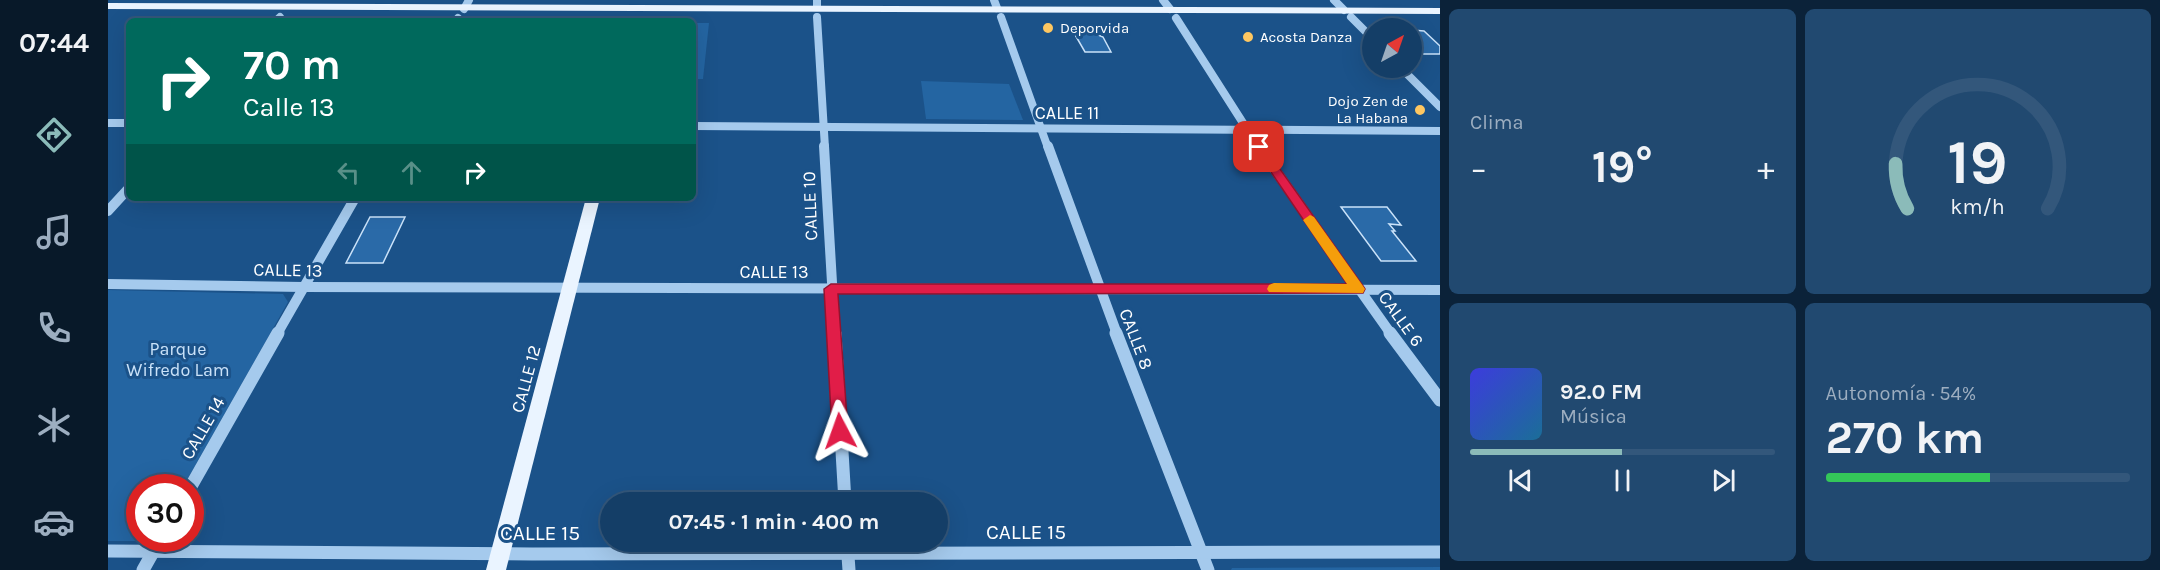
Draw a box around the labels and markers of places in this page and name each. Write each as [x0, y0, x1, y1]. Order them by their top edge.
place label: Deporvida [1060, 19, 1129, 37]
marker: Deporvida [1041, 21, 1055, 35]
place label: Acosta Danza [1260, 28, 1352, 46]
marker: Acosta Danza [1241, 30, 1255, 44]
place label: Dojo Zen de La Habana [1328, 92, 1408, 127]
marker: Dojo Zen de La Habana [1413, 103, 1427, 117]
pin [1233, 121, 1284, 172]

